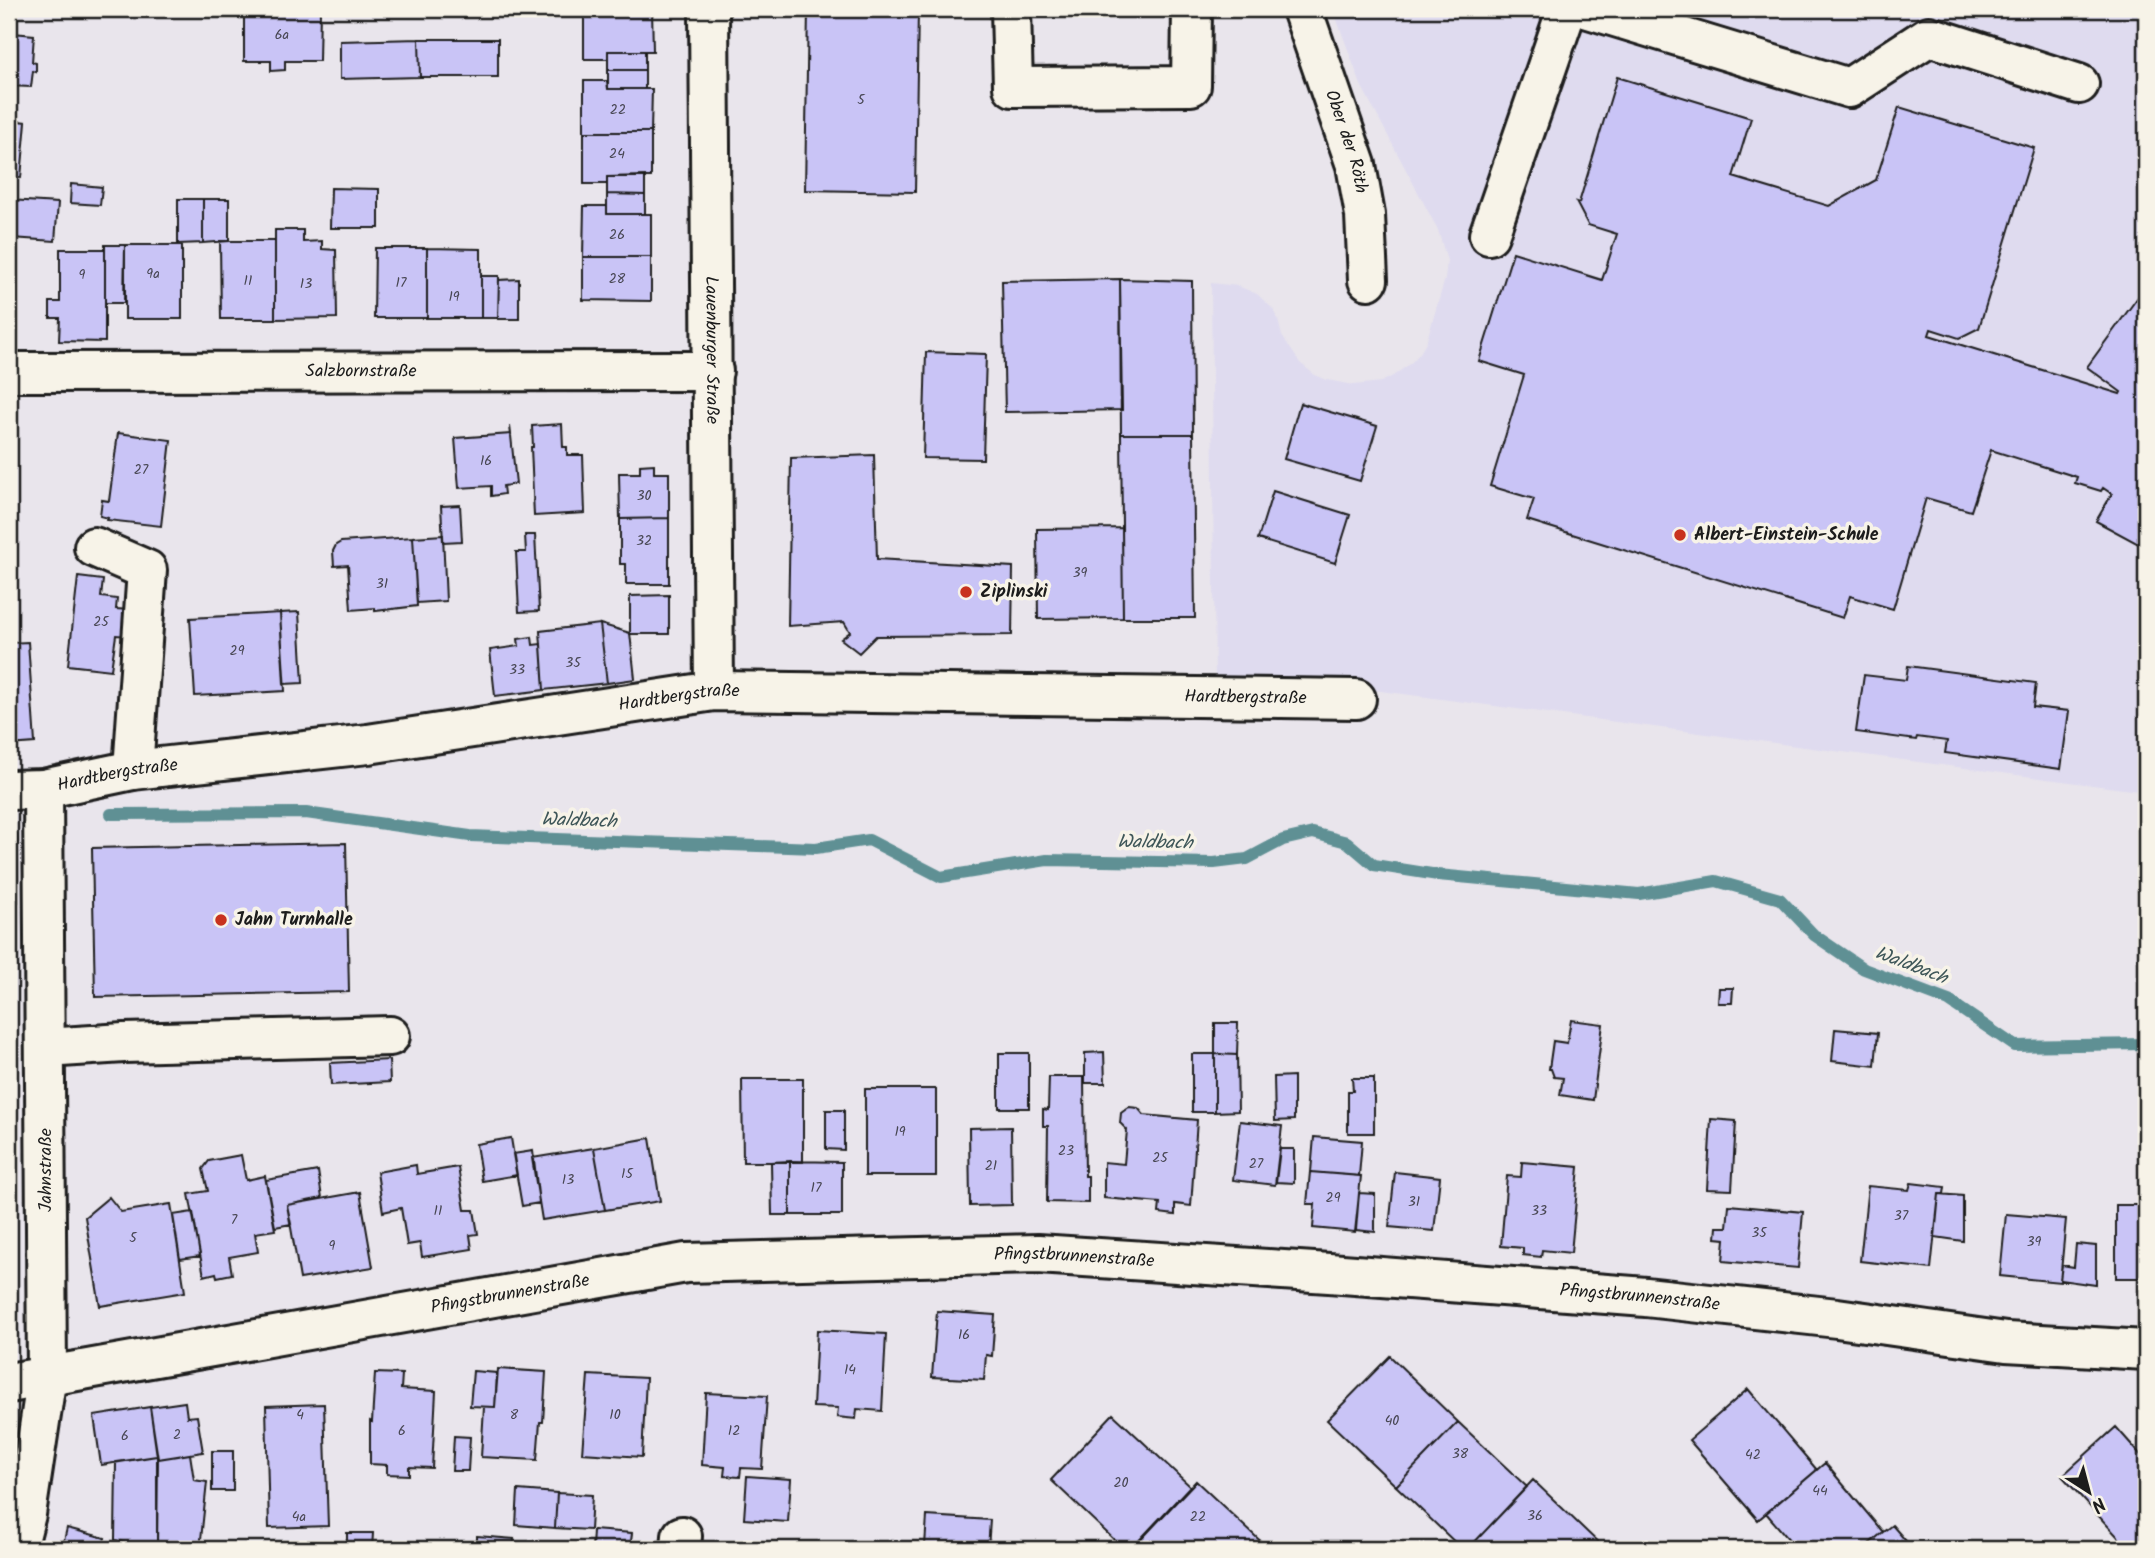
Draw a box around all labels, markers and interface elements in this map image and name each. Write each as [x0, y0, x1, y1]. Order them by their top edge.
house number: 6a [275, 24, 289, 46]
street label: Ober der Röth [1317, 86, 1375, 196]
house number: 5 [857, 89, 866, 111]
house number: 22 [610, 99, 626, 121]
house number: 24 [609, 143, 625, 165]
house number: 26 [609, 224, 625, 246]
house number: 9a [146, 263, 160, 285]
house number: 9 [79, 264, 86, 286]
house number: 28 [609, 268, 626, 290]
house number: 11 [244, 270, 252, 292]
house number: 17 [396, 272, 407, 294]
house number: 13 [300, 273, 312, 295]
street label: Lauenburger Straße [696, 276, 727, 424]
house number: 19 [448, 286, 460, 308]
street label: Salzbornstraße [305, 357, 417, 386]
house number: 16 [480, 450, 492, 472]
house number: 27 [134, 459, 149, 481]
house number: 30 [637, 485, 652, 507]
place label: Albert-Einstein-Schule [1694, 521, 1879, 550]
marker: Albert-Einstein-Schule [1672, 527, 1688, 543]
house number: 32 [636, 530, 652, 552]
house number: 39 [1073, 562, 1088, 584]
house number: 31 [376, 573, 388, 595]
place label: Ziplinski [980, 578, 1048, 607]
marker: Ziplinski [958, 584, 974, 600]
house number: 25 [93, 611, 110, 633]
house number: 29 [230, 640, 245, 662]
house number: 35 [565, 652, 582, 674]
house number: 33 [509, 659, 525, 681]
street label: Hardtbergstraße [616, 676, 740, 720]
street label: Hardtbergstraße [1184, 682, 1307, 713]
street label: Hardtbergstraße [55, 751, 179, 800]
water label: Waldbach [541, 805, 619, 837]
water label: Waldbach [1117, 827, 1195, 859]
place label: Jahn Turnhalle [235, 906, 353, 935]
marker: Jahn Turnhalle [213, 912, 229, 928]
water label: Waldbach [1870, 938, 1953, 994]
house number: 19 [894, 1121, 906, 1143]
street label: Jahnstraße [32, 1128, 61, 1212]
house number: 23 [1058, 1140, 1074, 1162]
house number: 25 [1152, 1147, 1169, 1169]
house number: 27 [1249, 1153, 1264, 1175]
house number: 21 [985, 1155, 997, 1177]
house number: 15 [621, 1163, 634, 1185]
house number: 13 [562, 1169, 574, 1191]
house number: 17 [811, 1177, 822, 1199]
house number: 29 [1326, 1187, 1341, 1209]
house number: 31 [1408, 1191, 1420, 1213]
house number: 11 [434, 1200, 442, 1222]
house number: 33 [1531, 1200, 1547, 1222]
house number: 37 [1894, 1205, 1909, 1227]
house number: 7 [231, 1209, 238, 1231]
house number: 35 [1751, 1222, 1768, 1244]
house number: 5 [129, 1227, 138, 1249]
house number: 39 [2027, 1231, 2042, 1253]
house number: 9 [329, 1235, 336, 1257]
street label: Pfingstbrunnenstraße [994, 1239, 1155, 1276]
street label: Pfingstbrunnenstraße [428, 1266, 592, 1322]
street label: Pfingstbrunnenstraße [1559, 1276, 1721, 1320]
house number: 16 [958, 1324, 970, 1346]
house number: 14 [844, 1359, 856, 1381]
house number: 4 [296, 1404, 304, 1426]
house number: 8 [510, 1404, 519, 1426]
house number: 10 [609, 1404, 621, 1426]
house number: 40 [1385, 1410, 1399, 1432]
house number: 6 [398, 1420, 406, 1442]
house number: 12 [728, 1420, 740, 1442]
house number: 2 [173, 1424, 181, 1446]
house number: 6 [121, 1425, 129, 1447]
house number: 38 [1452, 1443, 1469, 1465]
house number: 42 [1745, 1444, 1761, 1466]
north arrow [2054, 1456, 2124, 1526]
house number: 20 [1113, 1472, 1129, 1494]
house number: 44 [1812, 1480, 1828, 1502]
text: N [2084, 1488, 2111, 1520]
house number: 36 [1527, 1505, 1543, 1527]
house number: 4a [292, 1506, 306, 1528]
house number: 22 [1190, 1506, 1206, 1528]

